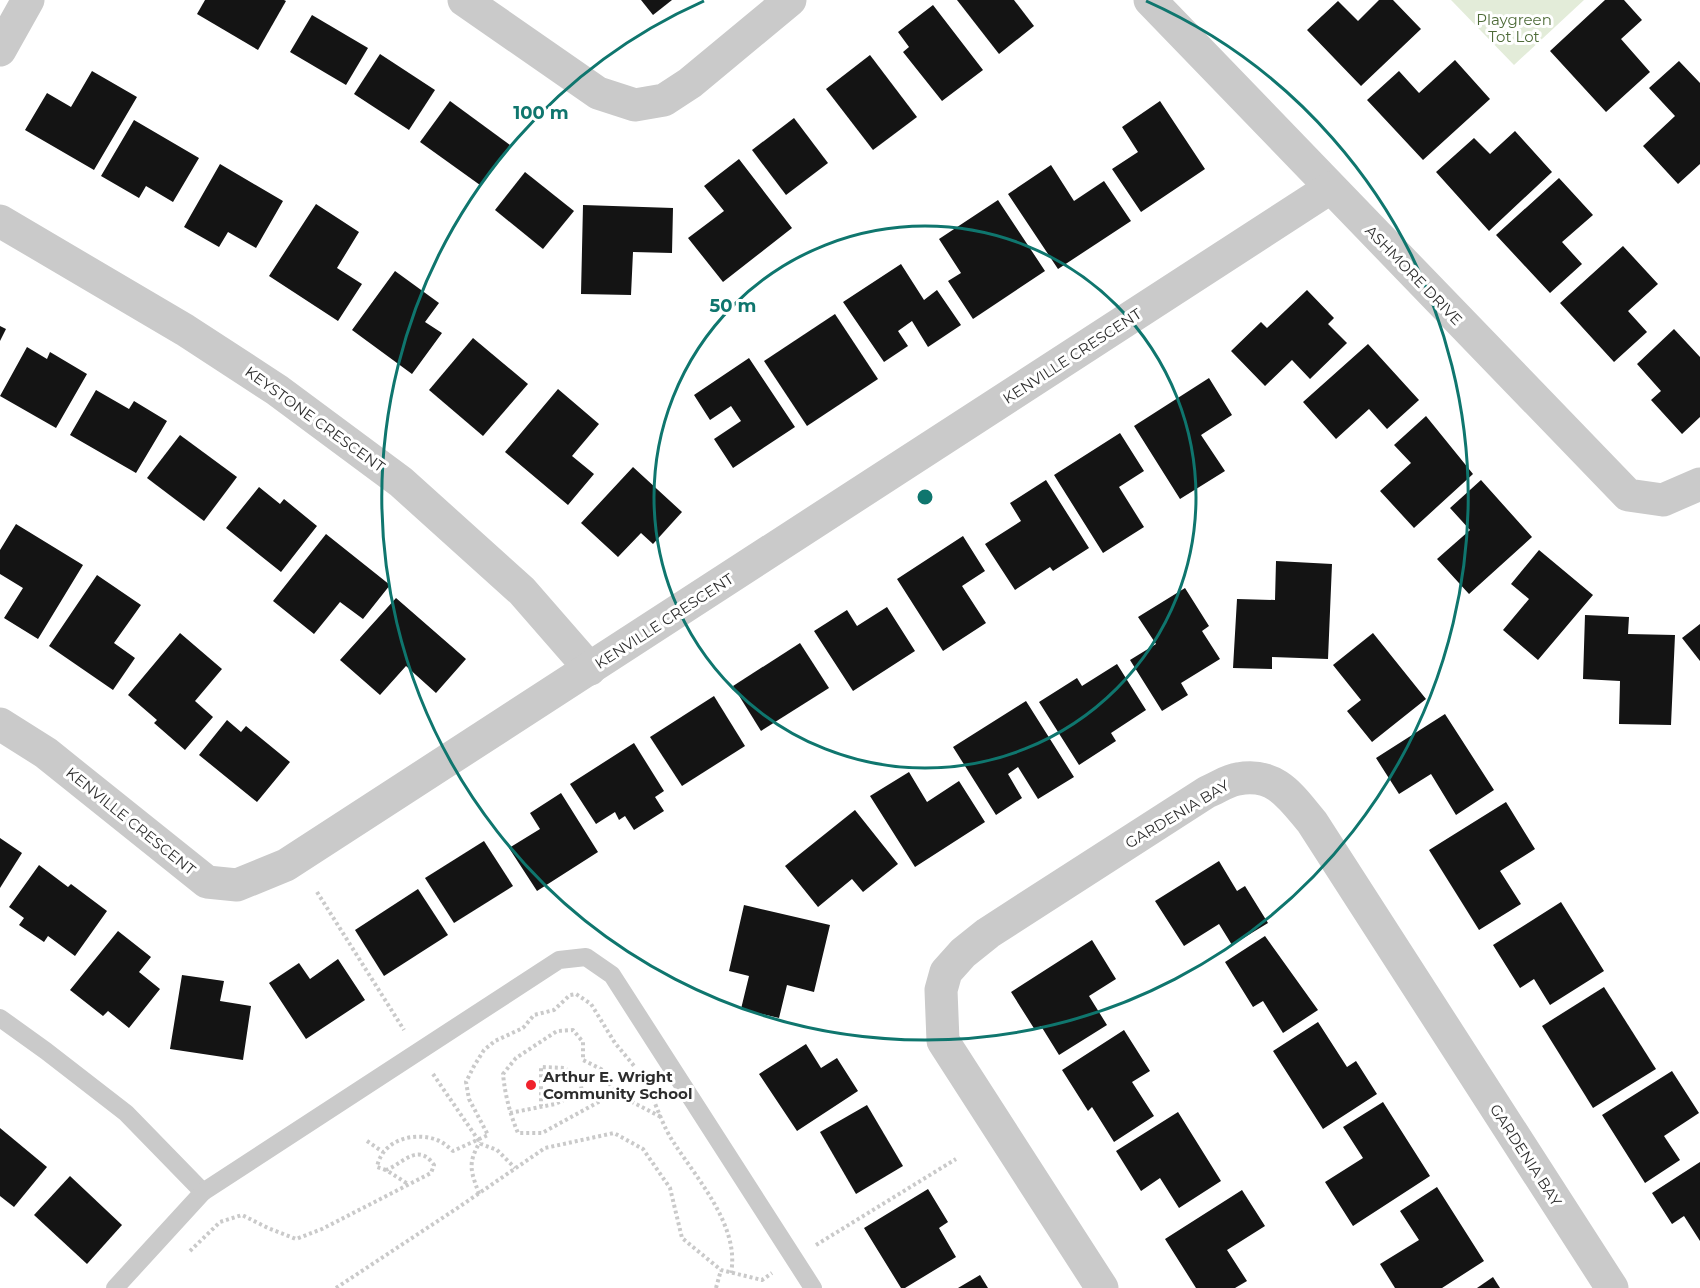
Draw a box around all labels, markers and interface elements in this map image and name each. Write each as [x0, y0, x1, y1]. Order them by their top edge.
park label: Playgreen Tot Lot [1476, 10, 1552, 46]
text: 100 m [513, 102, 569, 124]
street label: ASHMORE DRIVE [1361, 221, 1467, 329]
text: 50 m [710, 295, 756, 317]
street label: KENVILLE CRESCENT [999, 304, 1145, 408]
street label: KEYSTONE CRESCENT [241, 362, 389, 476]
centre of rings [915, 487, 935, 507]
street label: KENVILLE CRESCENT [591, 569, 737, 673]
street label: KENVILLE CRESCENT [62, 763, 200, 879]
street label: GARDENIA BAY [1122, 775, 1233, 852]
place label: Arthur E. Wright Community School [542, 1067, 692, 1103]
marker: Arthur E. Wright Community School [524, 1078, 538, 1092]
street label: GARDENIA BAY [1486, 1100, 1566, 1210]

